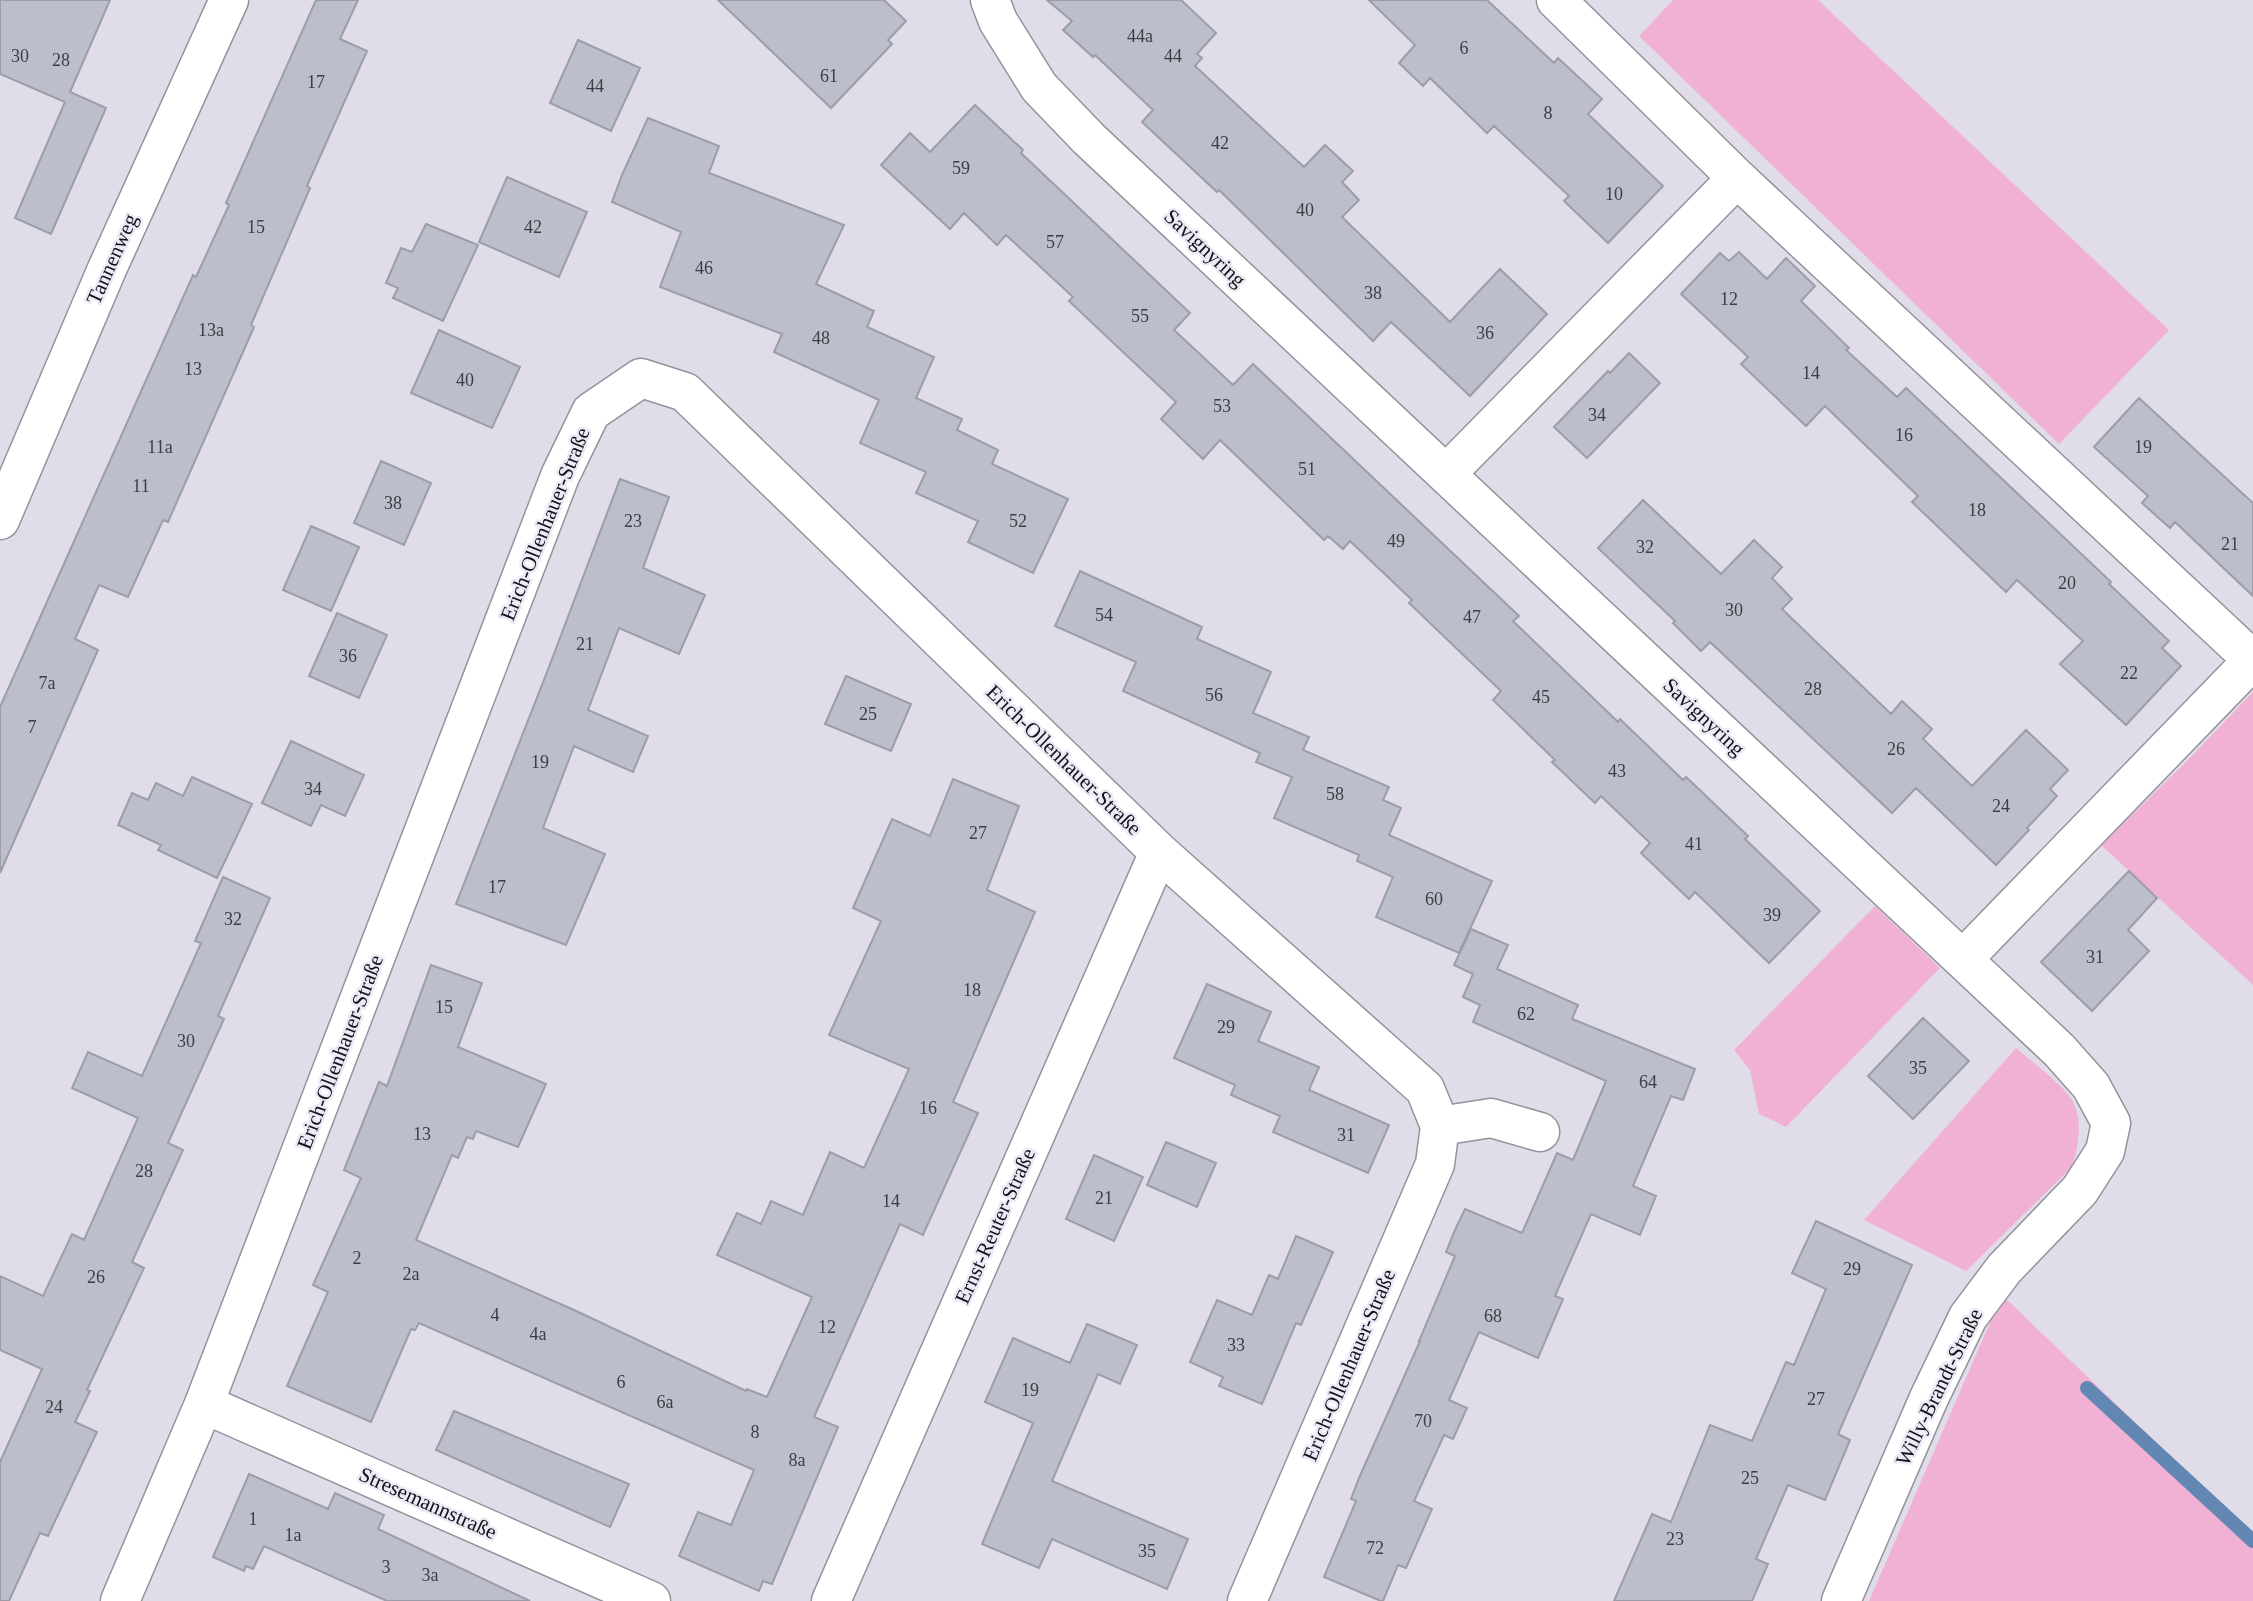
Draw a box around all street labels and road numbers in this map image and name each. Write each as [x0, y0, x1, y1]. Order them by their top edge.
street label: Savignyring [1159, 204, 1251, 292]
street label: Tannenweg [81, 210, 143, 308]
street label: Erich-Ollenhauer-Straße [495, 424, 595, 624]
street label: Savignyring [1658, 673, 1750, 761]
street label: Erich-Ollenhauer-Straße [982, 680, 1146, 840]
street label: Erich-Ollenhauer-Straße [292, 952, 388, 1152]
street label: Ernst-Reuter-Straße [950, 1145, 1040, 1307]
street label: Erich-Ollenhauer-Straße [1298, 1266, 1400, 1464]
street label: Willy-Brandt-Straße [1891, 1305, 1987, 1469]
street label: Stresemannstraße [355, 1462, 501, 1544]

